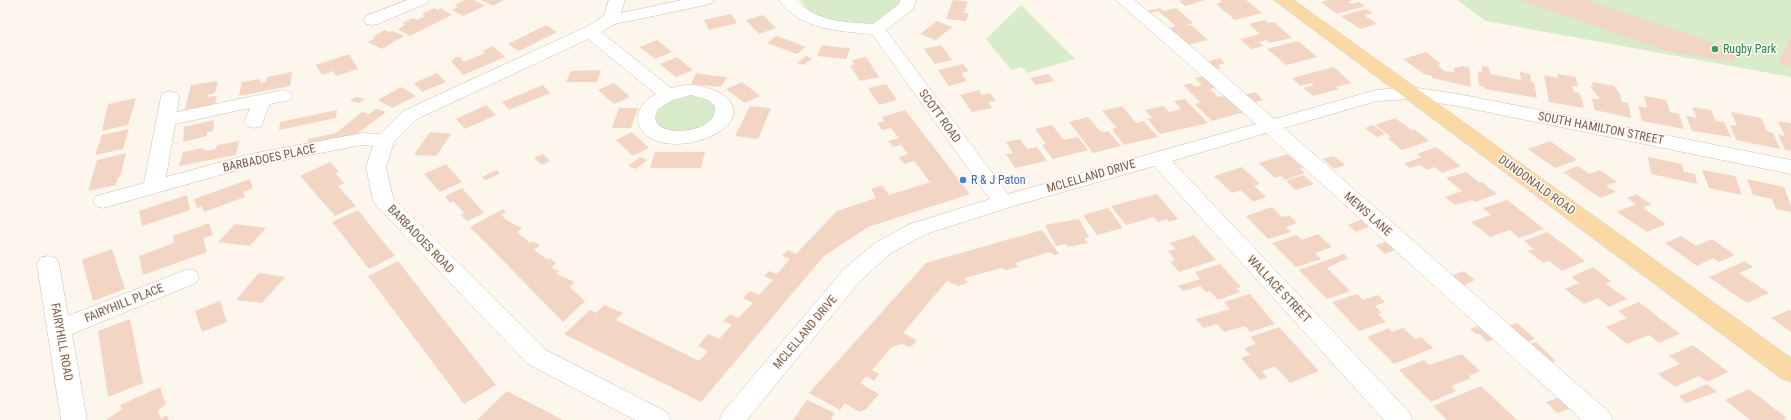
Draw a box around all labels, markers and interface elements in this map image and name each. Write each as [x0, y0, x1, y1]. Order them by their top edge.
place label: Rugby Park [1723, 42, 1777, 56]
marker: Rugby Park [1710, 44, 1720, 54]
street label: SCOTT ROAD [916, 87, 964, 145]
street label: SOUTH HAMILTON STREET [1537, 109, 1665, 147]
street label: BARBADOES PLACE [221, 141, 317, 175]
street label: DUNDONALD ROAD [1496, 152, 1578, 218]
street label: MCLELLAND DRIVE [1045, 157, 1137, 195]
place label: R & J Paton [971, 173, 1026, 187]
marker: R & J Paton [958, 175, 968, 185]
street label: MEWS LANE [1341, 189, 1395, 239]
street label: BARBADOES ROAD [385, 202, 457, 276]
street label: WALLACE STREET [1244, 252, 1314, 326]
street label: FAIRYHILL PLACE [83, 281, 165, 325]
street label: MCLELLAND DRIVE [770, 292, 840, 372]
street label: FAIRYHILL ROAD [48, 302, 76, 382]

